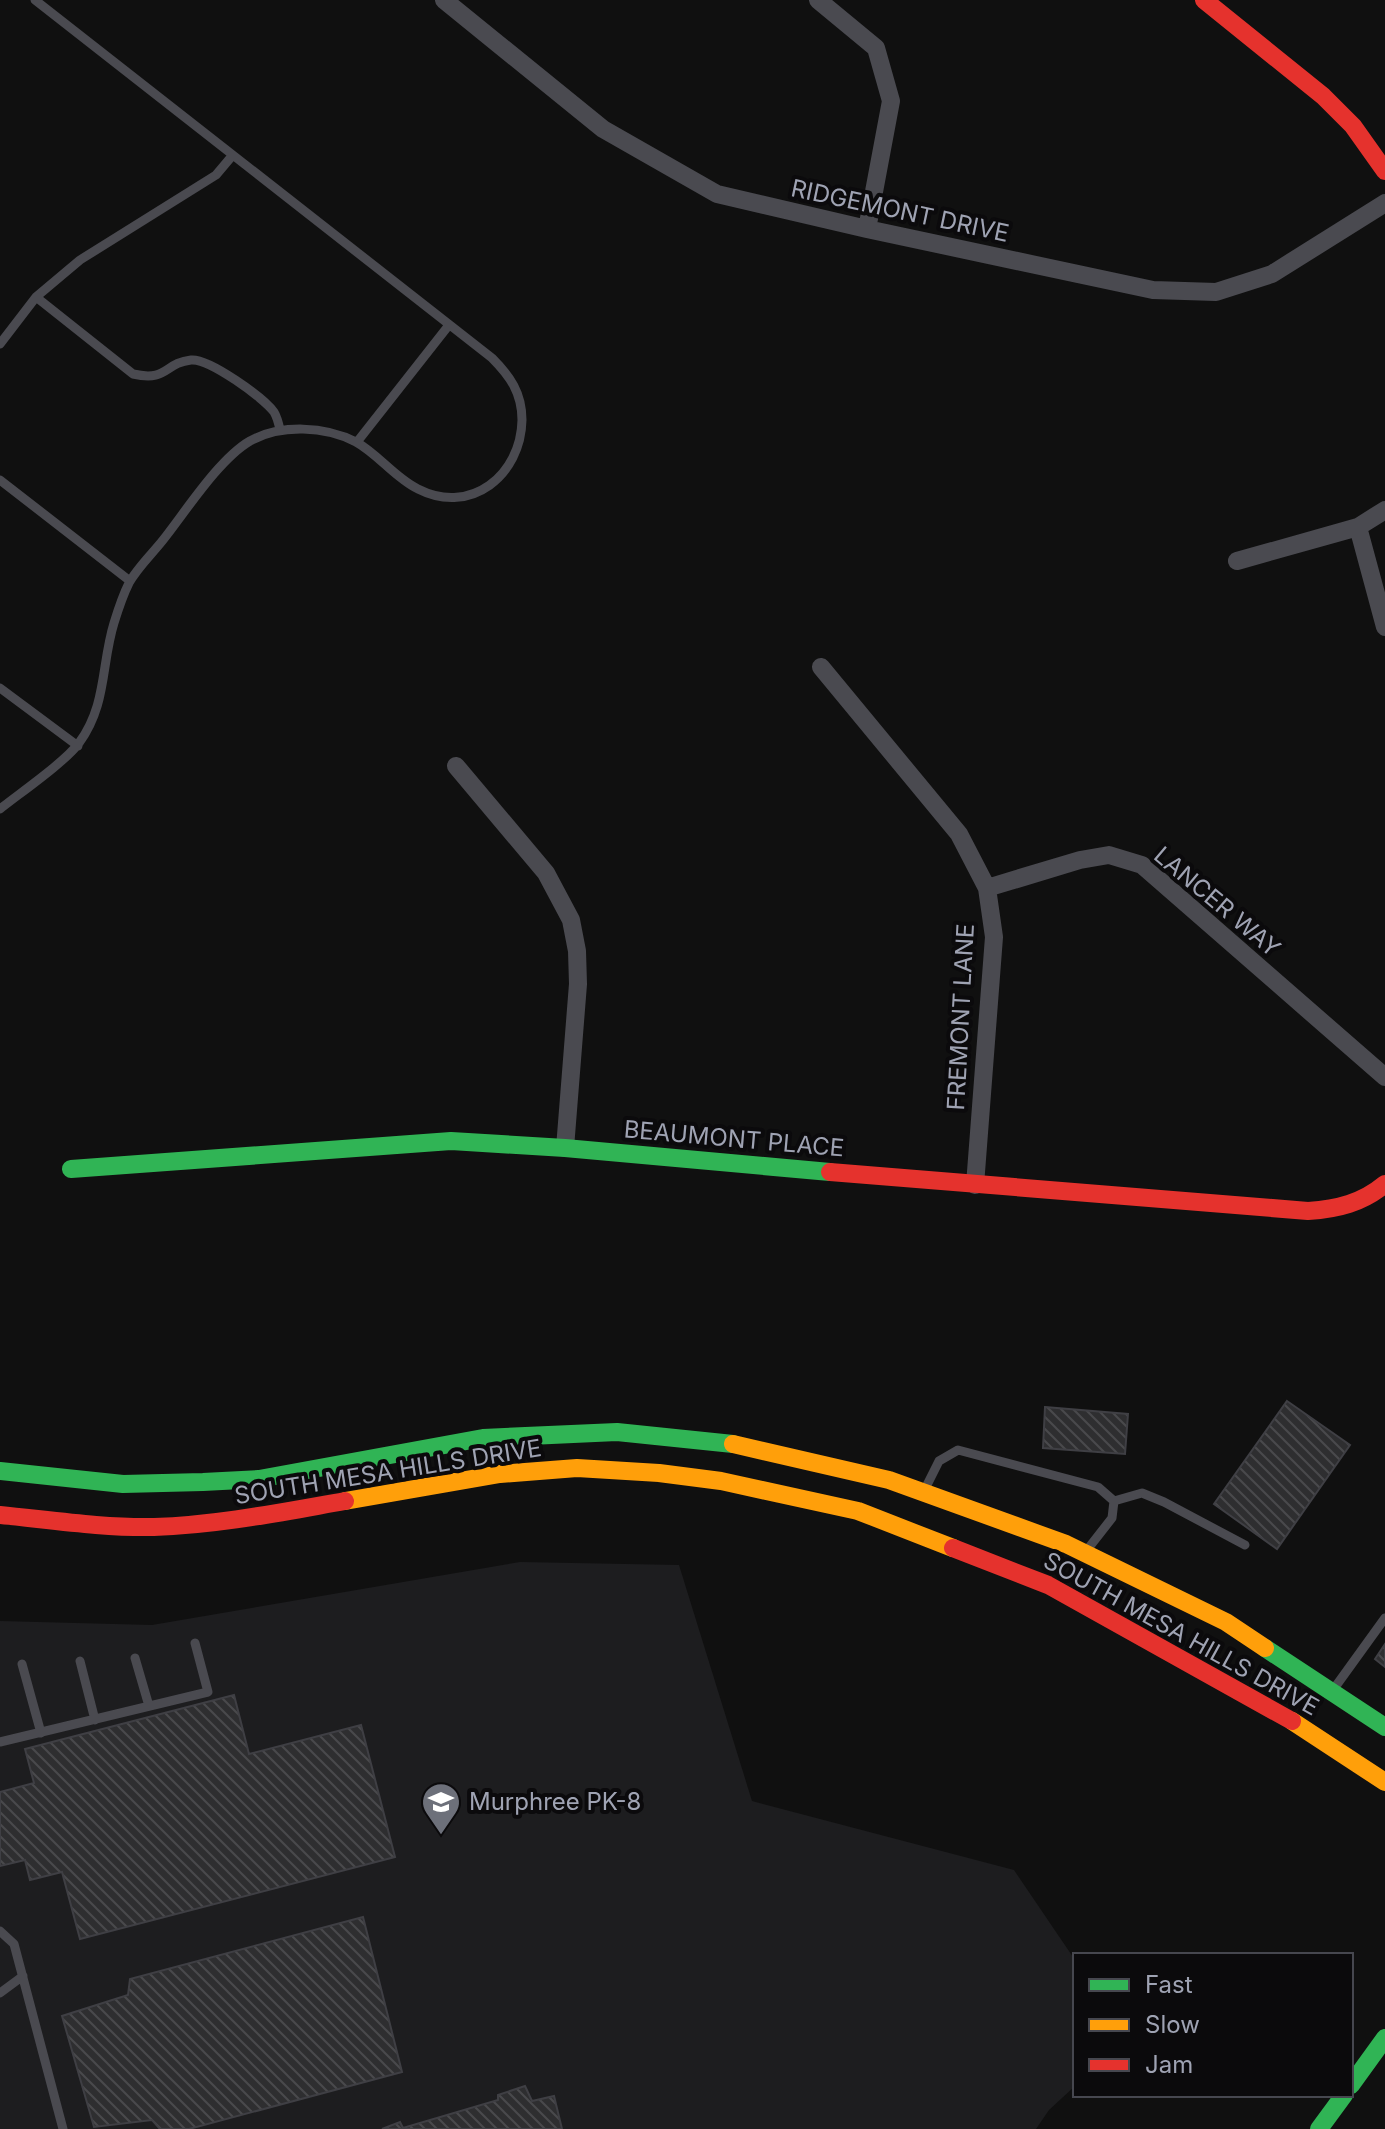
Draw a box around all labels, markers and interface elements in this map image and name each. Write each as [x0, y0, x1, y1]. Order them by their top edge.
street label: RIDGEMONT DRIVE [788, 173, 1012, 248]
street label: LANCER WAY [1148, 840, 1286, 963]
street label: FREMONT LANE [941, 923, 980, 1111]
street label: BEAUMONT PLACE [623, 1114, 845, 1163]
street label: SOUTH MESA HILLS DRIVE [232, 1433, 543, 1510]
street label: SOUTH MESA HILLS DRIVE [1039, 1546, 1324, 1721]
school or university icon: Murphree PK-8 [420, 1781, 462, 1836]
place label: Murphree PK-8 [469, 1787, 641, 1816]
legend [1073, 1953, 1353, 2097]
text: Fast [1145, 1970, 1193, 1999]
text: Slow [1145, 2010, 1200, 2039]
text: Jam [1145, 2050, 1193, 2079]

